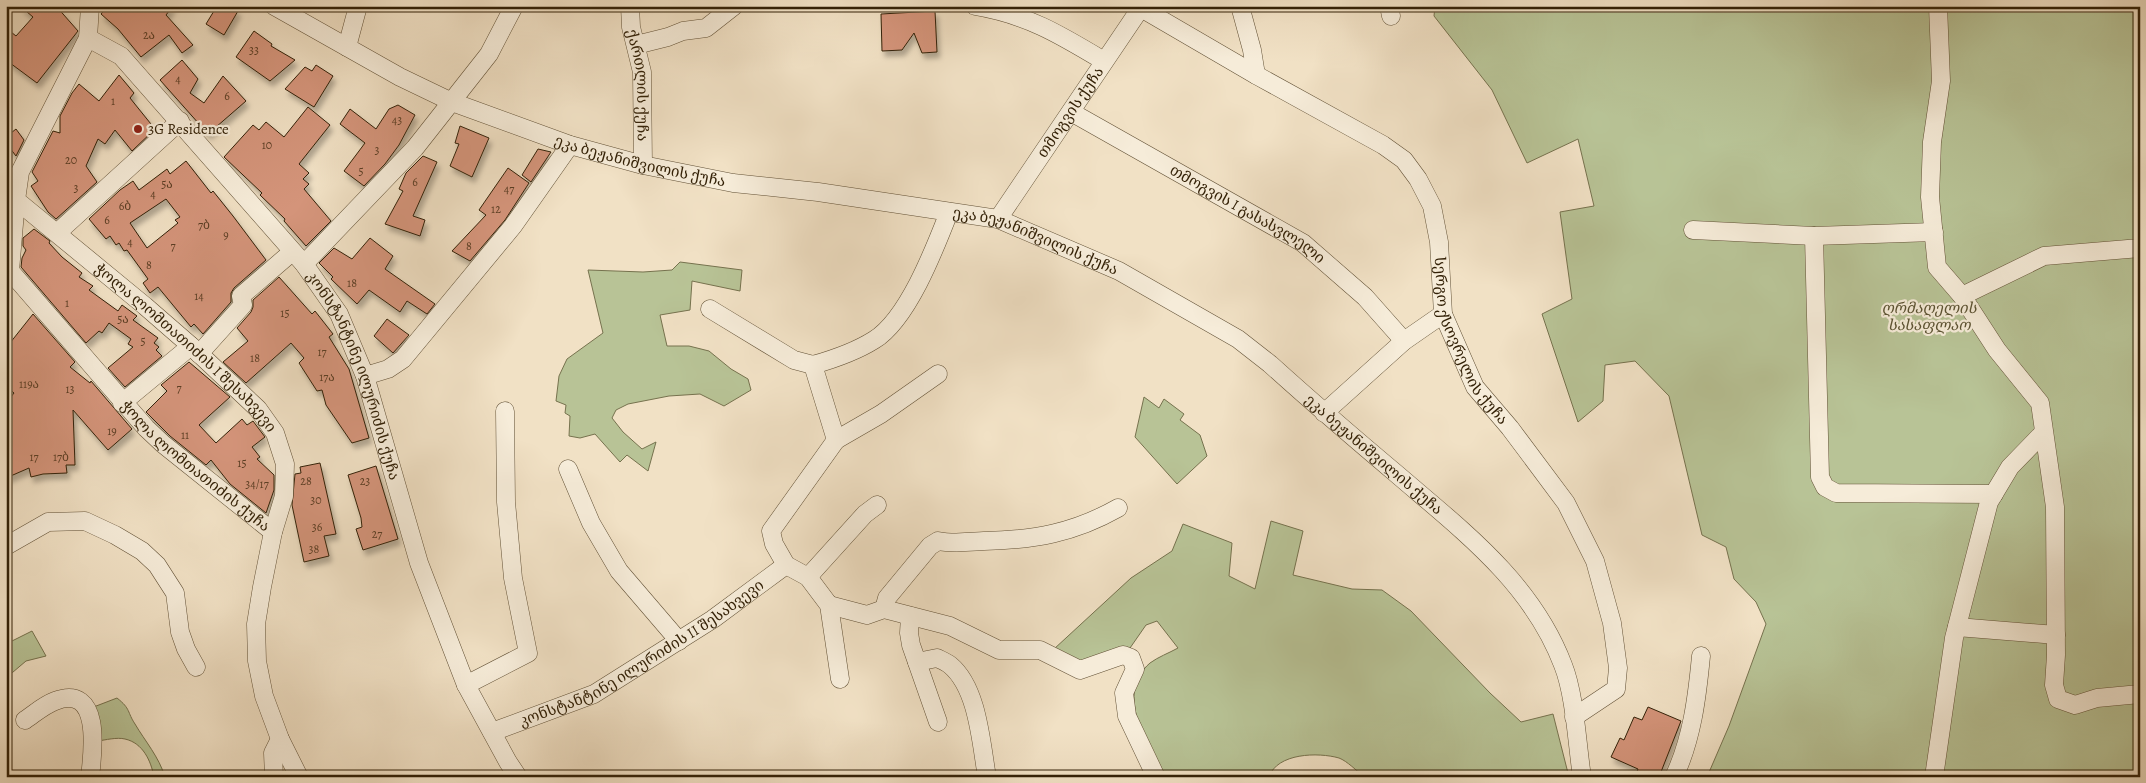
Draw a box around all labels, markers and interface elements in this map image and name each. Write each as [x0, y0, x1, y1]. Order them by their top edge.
house number: 2ა [143, 27, 155, 43]
street label: ქართლის ქუჩა [622, 27, 653, 141]
house number: 33 [249, 42, 259, 58]
street label: თმოგვის ქუჩა [1032, 63, 1108, 162]
house number: 4 [175, 71, 181, 87]
house number: 6 [224, 88, 230, 104]
house number: 1 [111, 93, 115, 109]
house number: 43 [392, 112, 402, 128]
place label: 3G Residence [148, 119, 229, 139]
marker: 3G Residence [132, 123, 144, 135]
street label: ეკა ბეჟანიშვილის ქუჩა [552, 130, 727, 191]
house number: 10 [262, 137, 272, 153]
house number: 3 [375, 142, 380, 158]
house number: 20 [65, 152, 77, 168]
street label: თმოგვის I გასასვლელი [1166, 160, 1330, 268]
house number: 5 [358, 163, 364, 179]
house number: 6 [412, 174, 418, 190]
house number: 5ა [161, 176, 173, 192]
house number: 3 [74, 180, 79, 196]
house number: 47 [504, 181, 515, 197]
house number: 4 [150, 186, 156, 202]
house number: 6ბ [119, 198, 131, 214]
house number: 12 [491, 201, 501, 217]
street label: ეკა ბეჟანიშვილის ქუჩა [951, 202, 1121, 279]
house number: 6 [104, 212, 110, 228]
house number: 7ბ [198, 217, 210, 233]
house number: 9 [223, 227, 229, 243]
house number: 4 [127, 234, 133, 250]
house number: 7 [170, 238, 176, 254]
house number: 8 [466, 238, 472, 254]
street label: სერგო ქსოვრელის ქუჩა [1430, 256, 1513, 429]
house number: 8 [146, 257, 152, 273]
street label: ჭოლა ლომთათიძის I შესახვევი [91, 259, 281, 436]
street label: კონსტანტინე ილურიძის ქუჩა [302, 267, 405, 482]
house number: 18 [347, 275, 357, 291]
house number: 14 [194, 288, 204, 304]
house number: 1 [65, 295, 69, 311]
park label: ღრმაღელის სასაფლაო [1882, 298, 1977, 335]
house number: 15 [280, 305, 290, 321]
house number: 5ა [117, 311, 129, 327]
house number: 5 [140, 333, 146, 349]
house number: 17 [317, 344, 328, 360]
house number: 18 [250, 350, 260, 366]
house number: 17ა [319, 369, 335, 385]
house number: 119ა [19, 376, 39, 392]
house number: 7 [176, 380, 182, 396]
house number: 13 [65, 381, 75, 397]
street label: ეკა ბეჟანიშვილის ქუჩა [1301, 390, 1447, 519]
street label: ჭოლა ლომთათიძის ქუჩა [116, 396, 274, 536]
house number: 19 [107, 423, 117, 439]
house number: 11 [181, 427, 189, 443]
house number: 17 [29, 449, 40, 465]
house number: 17ბ [53, 449, 69, 465]
house number: 15 [237, 455, 247, 471]
house number: 28 [300, 473, 312, 489]
house number: 23 [360, 473, 370, 489]
house number: 34/17 [245, 476, 270, 492]
house number: 30 [310, 492, 322, 508]
house number: 36 [312, 519, 323, 535]
house number: 27 [372, 526, 383, 542]
house number: 38 [309, 541, 320, 557]
street label: კონსტანტინე ილურიძის II შესახვევი [516, 575, 768, 731]

